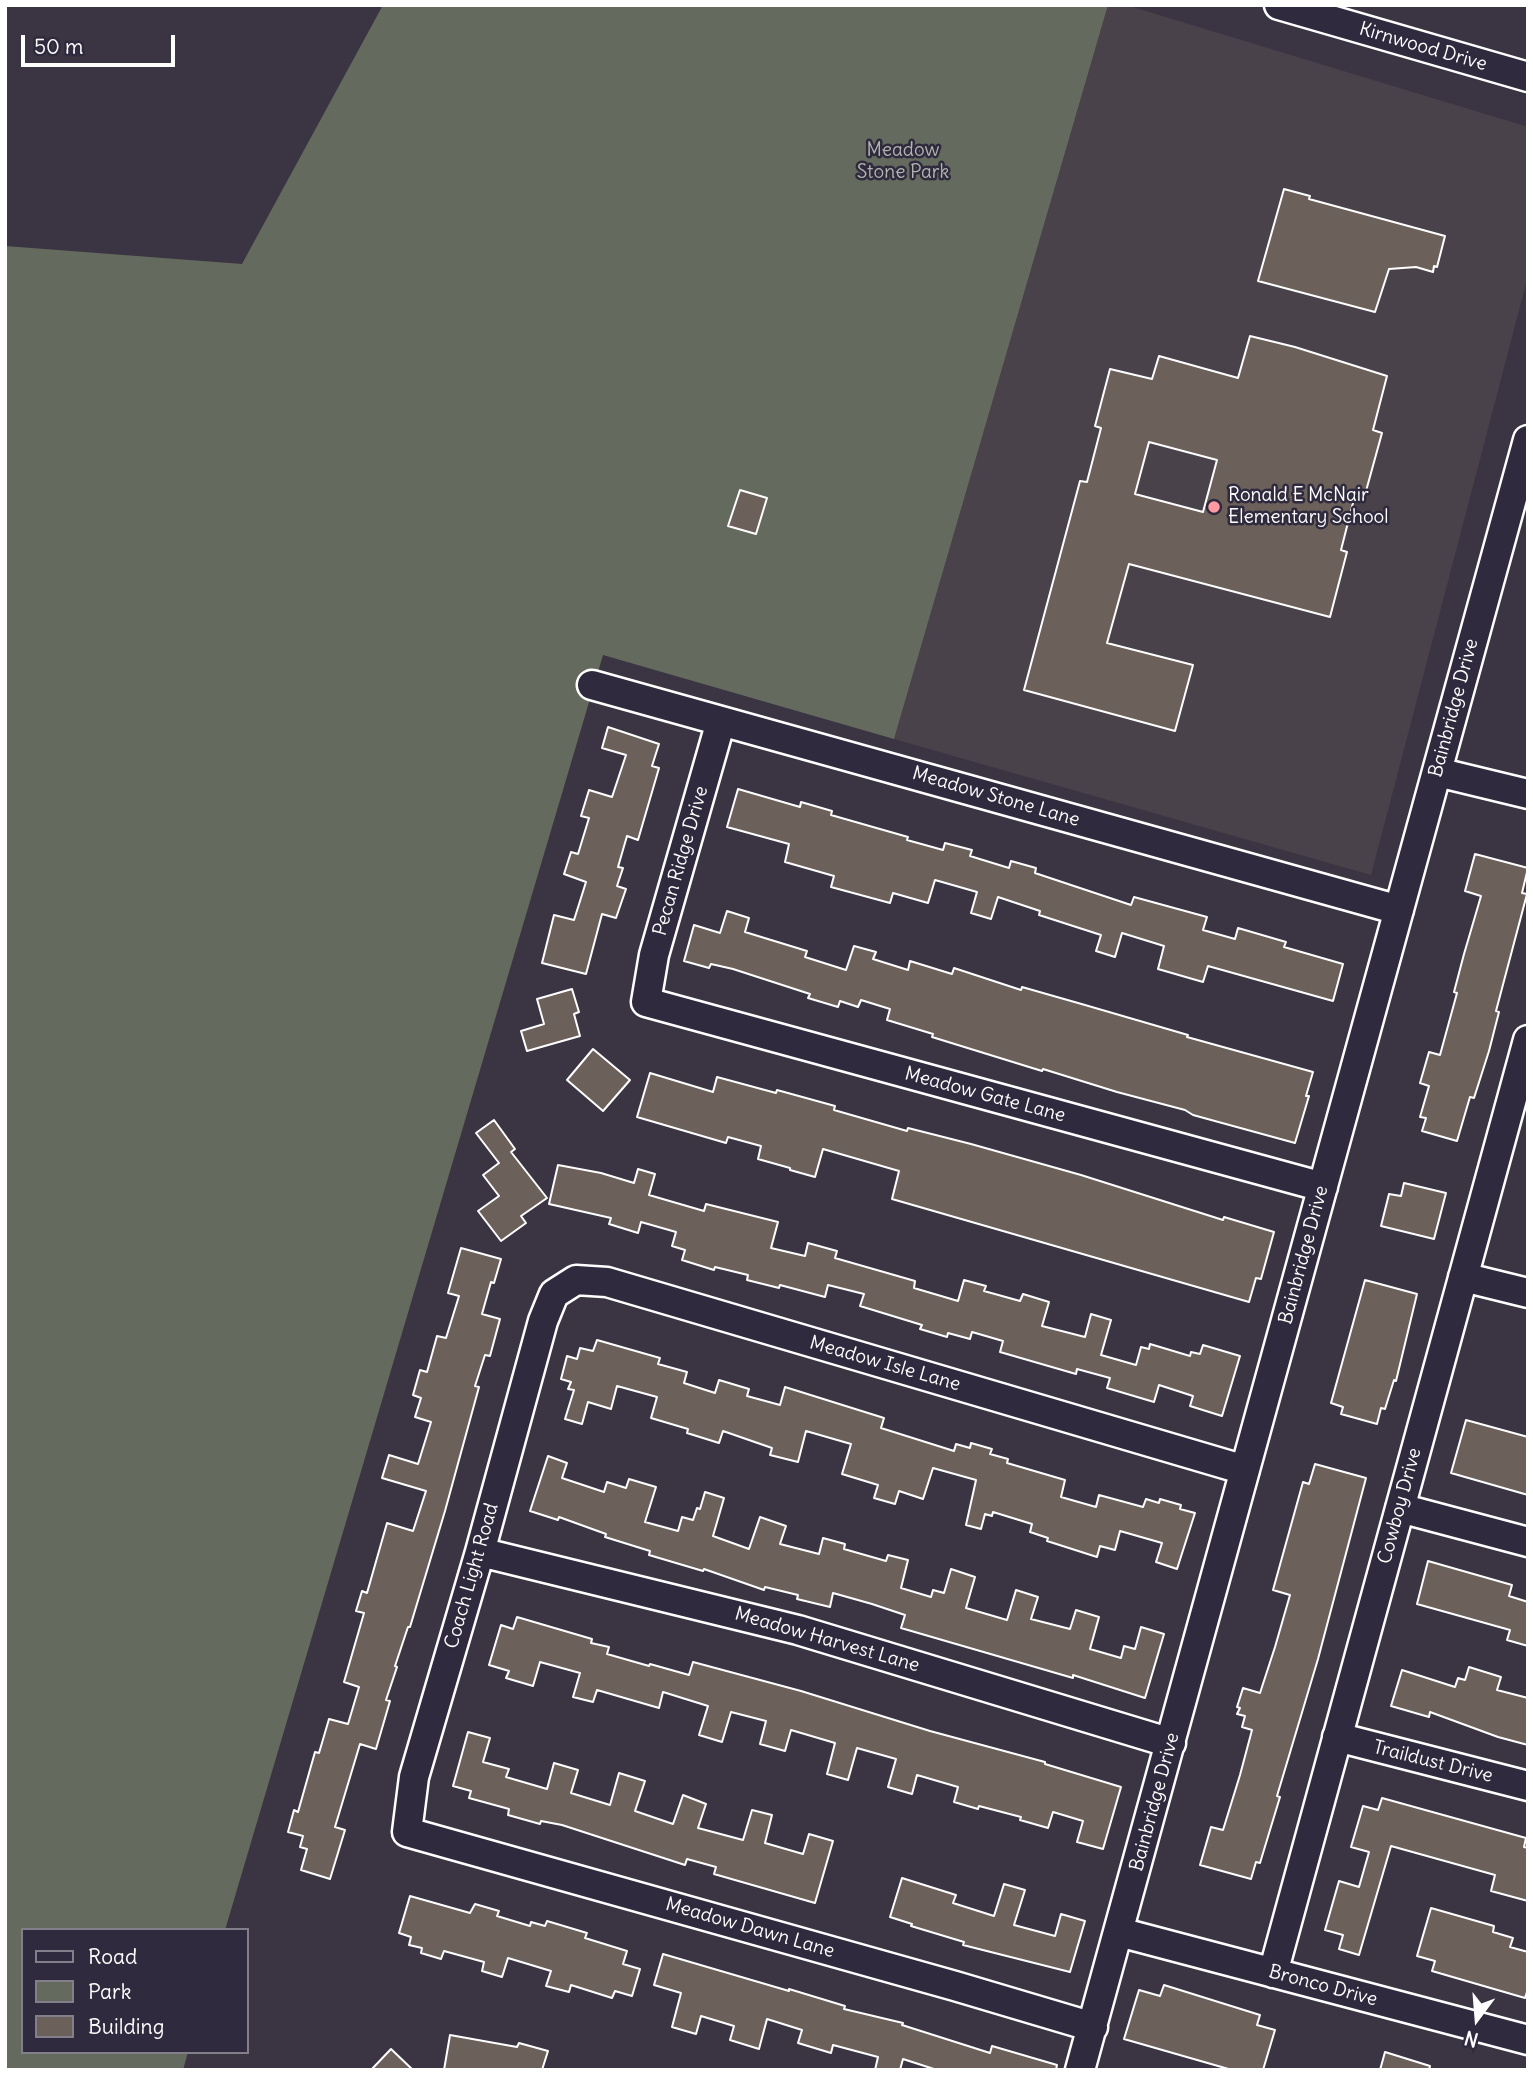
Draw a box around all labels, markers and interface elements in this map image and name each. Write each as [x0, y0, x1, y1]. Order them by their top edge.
street label: Kirnwood Drive [1357, 18, 1489, 76]
scale bar [24, 21, 178, 65]
text: 50 m [34, 33, 83, 60]
park label: Meadow Stone Park [857, 140, 949, 184]
place label: Ronald E McNair Elementary School [1228, 485, 1389, 529]
marker: Ronald E McNair Elementary School [1206, 499, 1222, 515]
street label: Bainbridge Drive [1425, 636, 1483, 780]
street label: Meadow Stone Lane [910, 762, 1082, 832]
street label: Pecan Ridge Drive [649, 784, 713, 938]
street label: Meadow Gate Lane [902, 1063, 1068, 1127]
street label: Bainbridge Drive [1275, 1183, 1333, 1327]
street label: Meadow Isle Lane [807, 1332, 963, 1396]
street label: Cowboy Drive [1374, 1445, 1426, 1567]
street label: Coach Light Road [440, 1501, 504, 1651]
street label: Meadow Harvest Lane [732, 1603, 922, 1677]
street label: Bainbridge Drive [1126, 1730, 1184, 1874]
street label: Traildust Drive [1371, 1736, 1495, 1788]
street label: Meadow Dawn Lane [663, 1893, 837, 1963]
legend [21, 1928, 248, 2054]
text: Road [88, 1943, 137, 1970]
street label: Bronco Drive [1266, 1961, 1380, 2011]
text: Park [88, 1978, 131, 2005]
north arrow [1442, 1984, 1512, 2054]
text: Building [88, 2013, 164, 2040]
text: N [1462, 2026, 1481, 2053]

